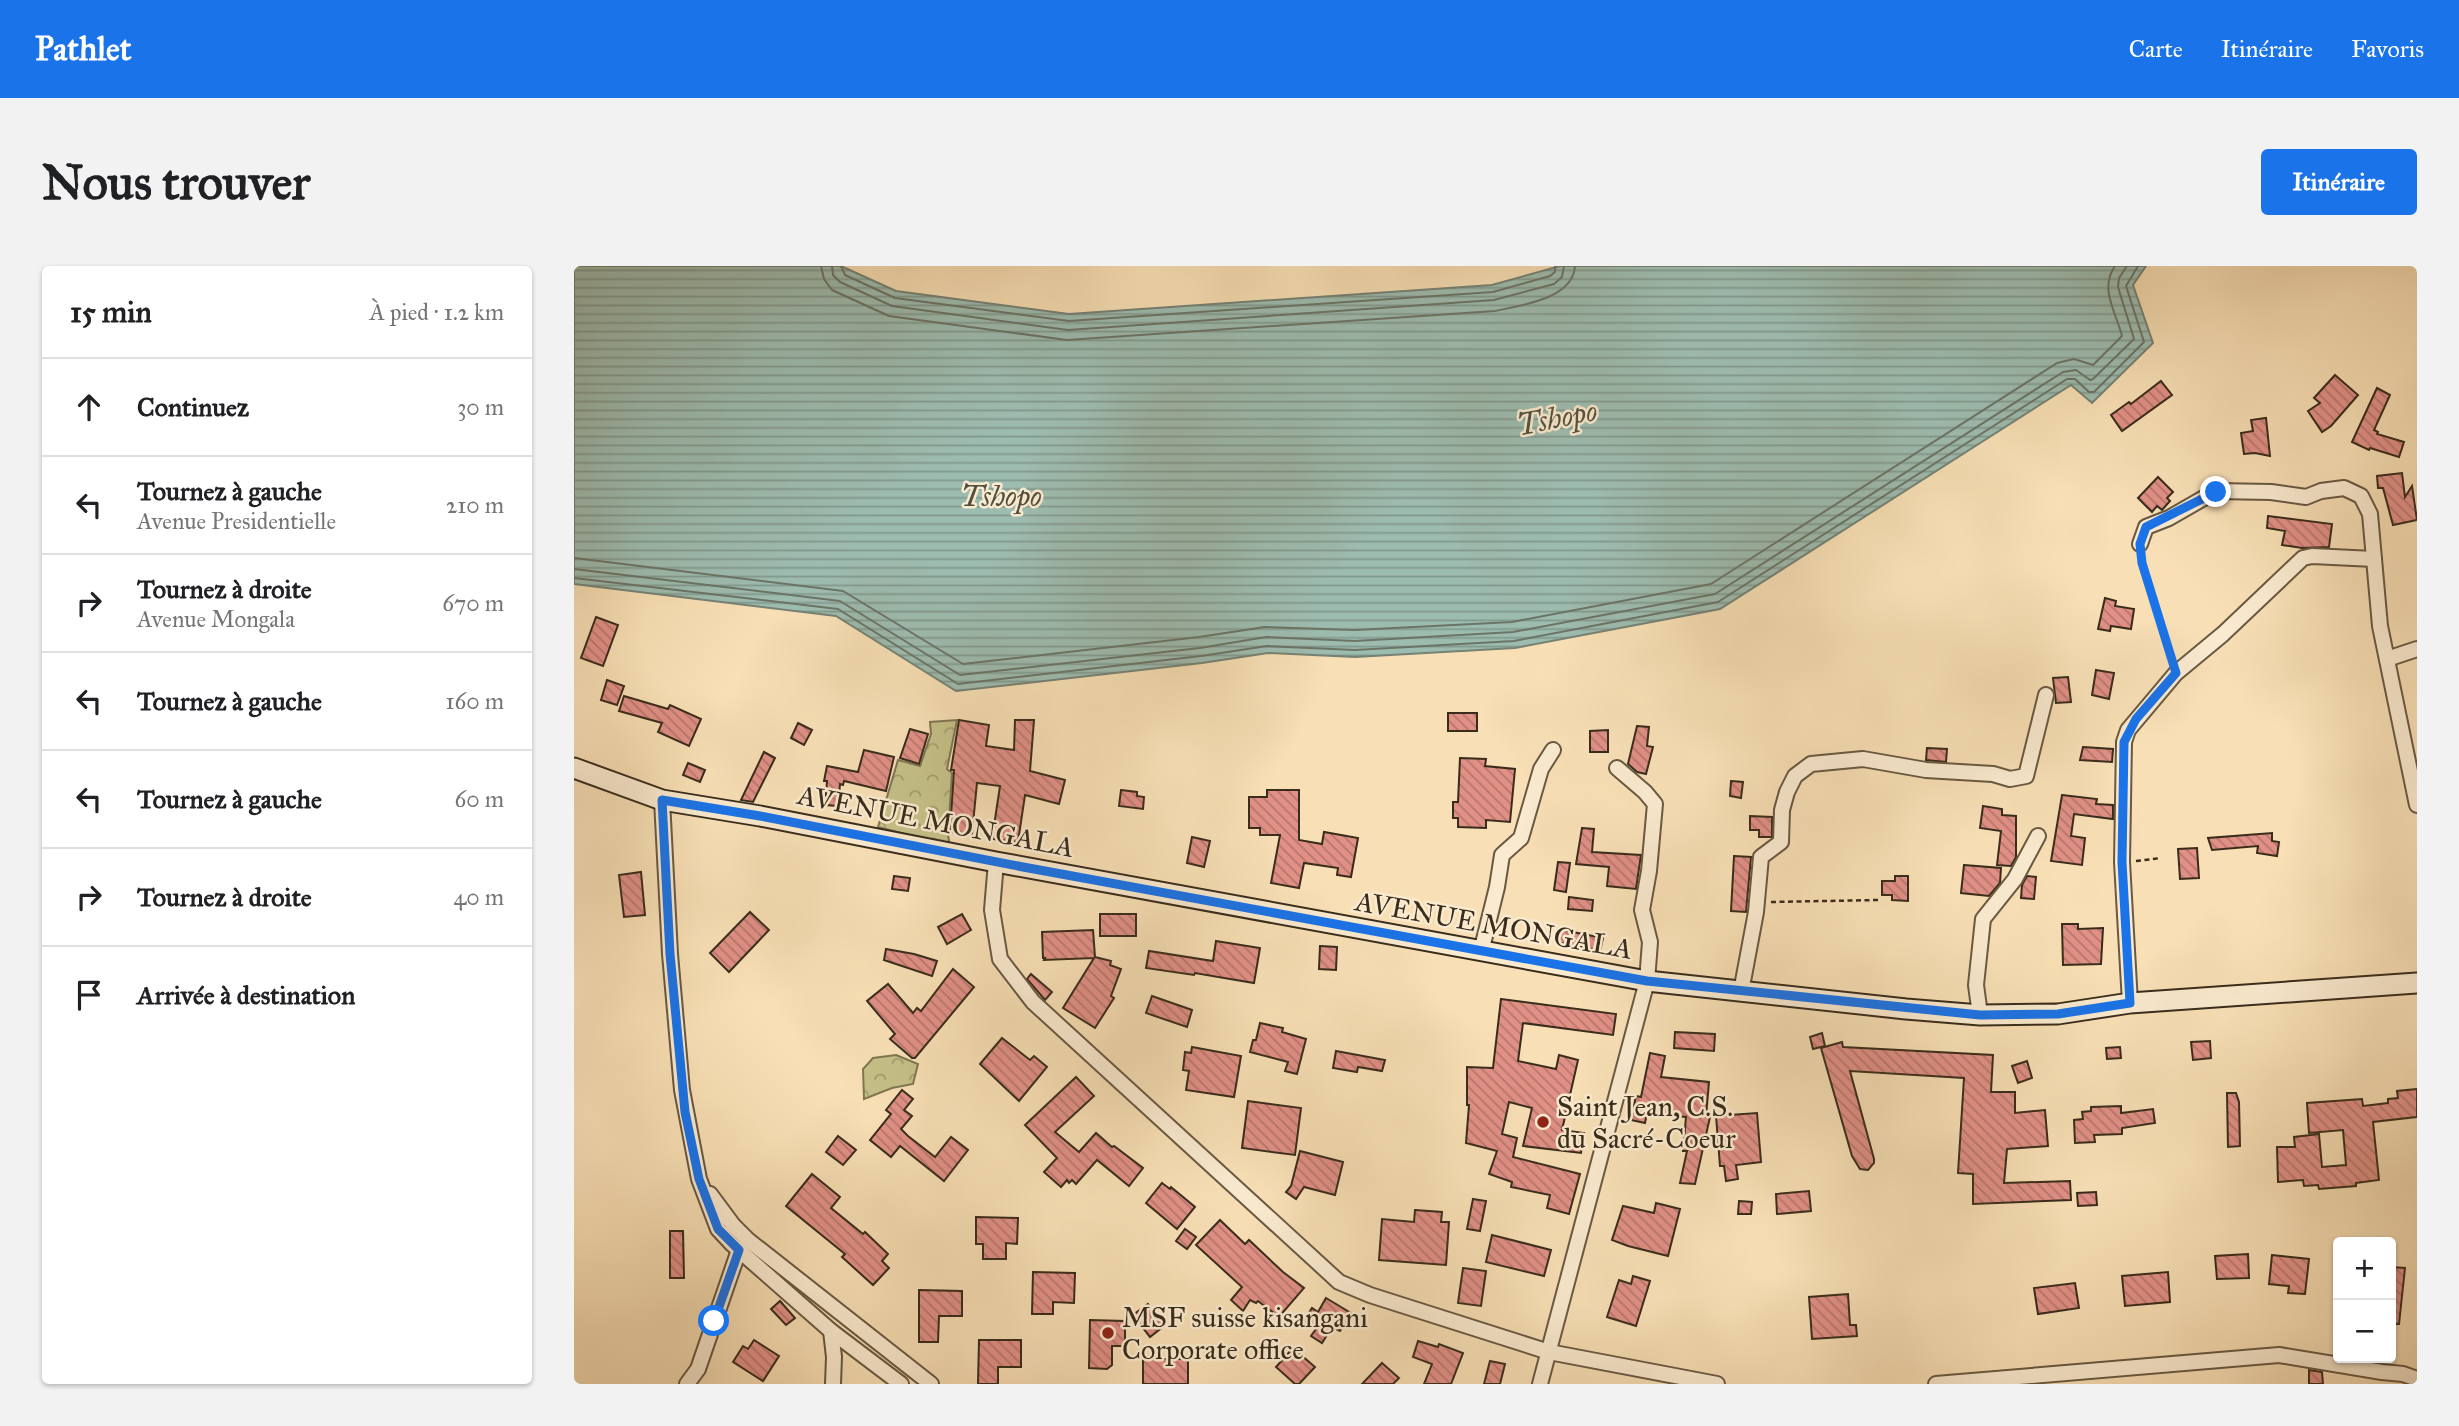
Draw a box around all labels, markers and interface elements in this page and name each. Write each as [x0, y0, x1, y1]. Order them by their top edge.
text: Pathlet [35, 29, 132, 69]
text: Carte [2129, 34, 2183, 64]
text: Itinéraire [2221, 34, 2313, 64]
text: Favoris [2351, 34, 2424, 64]
button: Itinéraire [2261, 149, 2417, 215]
text: Nous trouver [42, 153, 310, 212]
text: 15 min [70, 294, 152, 330]
text: À pied · 1.2 km [370, 298, 504, 326]
icon: ahead [70, 388, 108, 426]
text: Continuez [137, 391, 249, 423]
text: 30 m [457, 393, 504, 421]
water label: Tshopo [1514, 393, 1600, 444]
text: Tournez à gauche [137, 475, 322, 507]
route end [2200, 476, 2231, 507]
water label: Tshopo [960, 478, 1042, 515]
icon: left [70, 486, 108, 524]
text: 210 m [446, 491, 504, 519]
text: Avenue Presidentielle [137, 507, 336, 535]
text: Tournez à droite [137, 573, 312, 605]
icon: right [70, 584, 108, 622]
text: 670 m [442, 589, 504, 617]
text: Avenue Mongala [137, 605, 295, 633]
icon: left [70, 682, 108, 720]
text: Tournez à gauche [137, 685, 322, 717]
text: 160 m [446, 687, 504, 715]
street label: AVENUE MONGALA [794, 777, 1077, 865]
icon: left [70, 780, 108, 818]
text: Tournez à gauche [137, 783, 322, 815]
text: 60 m [455, 785, 504, 813]
icon: right [70, 878, 108, 916]
text: Tournez à droite [137, 881, 312, 913]
text: 40 m [454, 883, 504, 911]
street label: AVENUE MONGALA [1352, 883, 1635, 967]
icon: arrive [70, 976, 108, 1014]
text: Arrivée à destination [137, 979, 355, 1011]
place label: Saint Jean, C.S. du Sacré-Coeur [1557, 1089, 1736, 1156]
marker: Saint Jean, C.S. du Sacré-Coeur [1535, 1114, 1551, 1130]
map controls [2333, 1237, 2396, 1363]
button: + [2333, 1237, 2396, 1300]
place label: MSF suisse kisangani Corporate office [1122, 1300, 1368, 1367]
button: − [2333, 1300, 2396, 1363]
route start [698, 1305, 729, 1336]
marker: MSF suisse kisangani Corporate office [1100, 1325, 1116, 1341]

